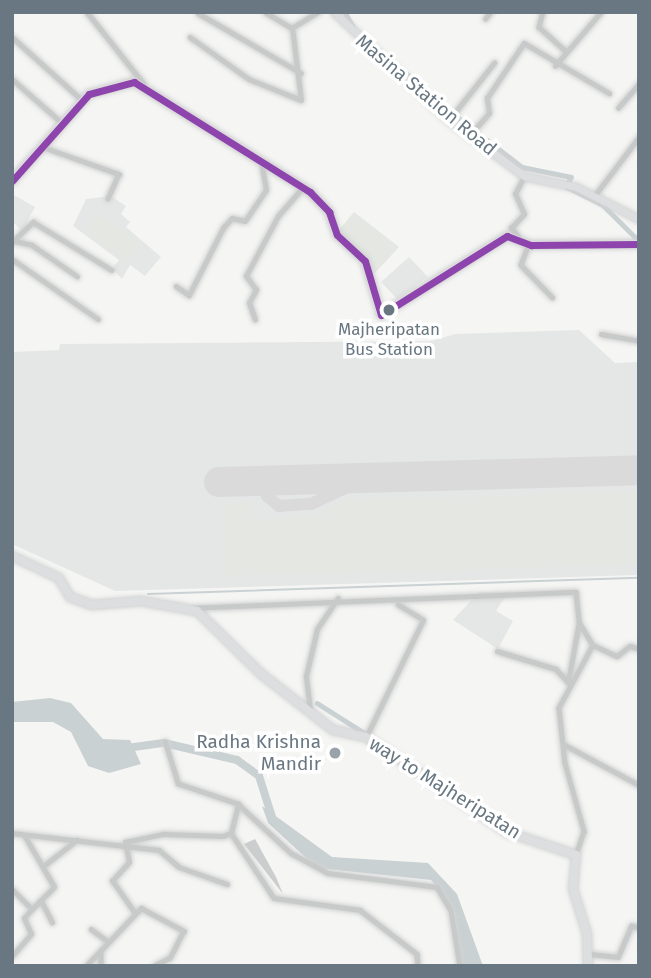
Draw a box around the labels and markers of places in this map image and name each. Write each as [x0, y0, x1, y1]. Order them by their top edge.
marker: Majheripatan Bus Station [382, 303, 396, 317]
place label: Majheripatan Bus Station [338, 320, 440, 360]
place label: Radha Krishna Mandir [196, 731, 321, 775]
marker: Radha Krishna Mandir [327, 745, 343, 761]

